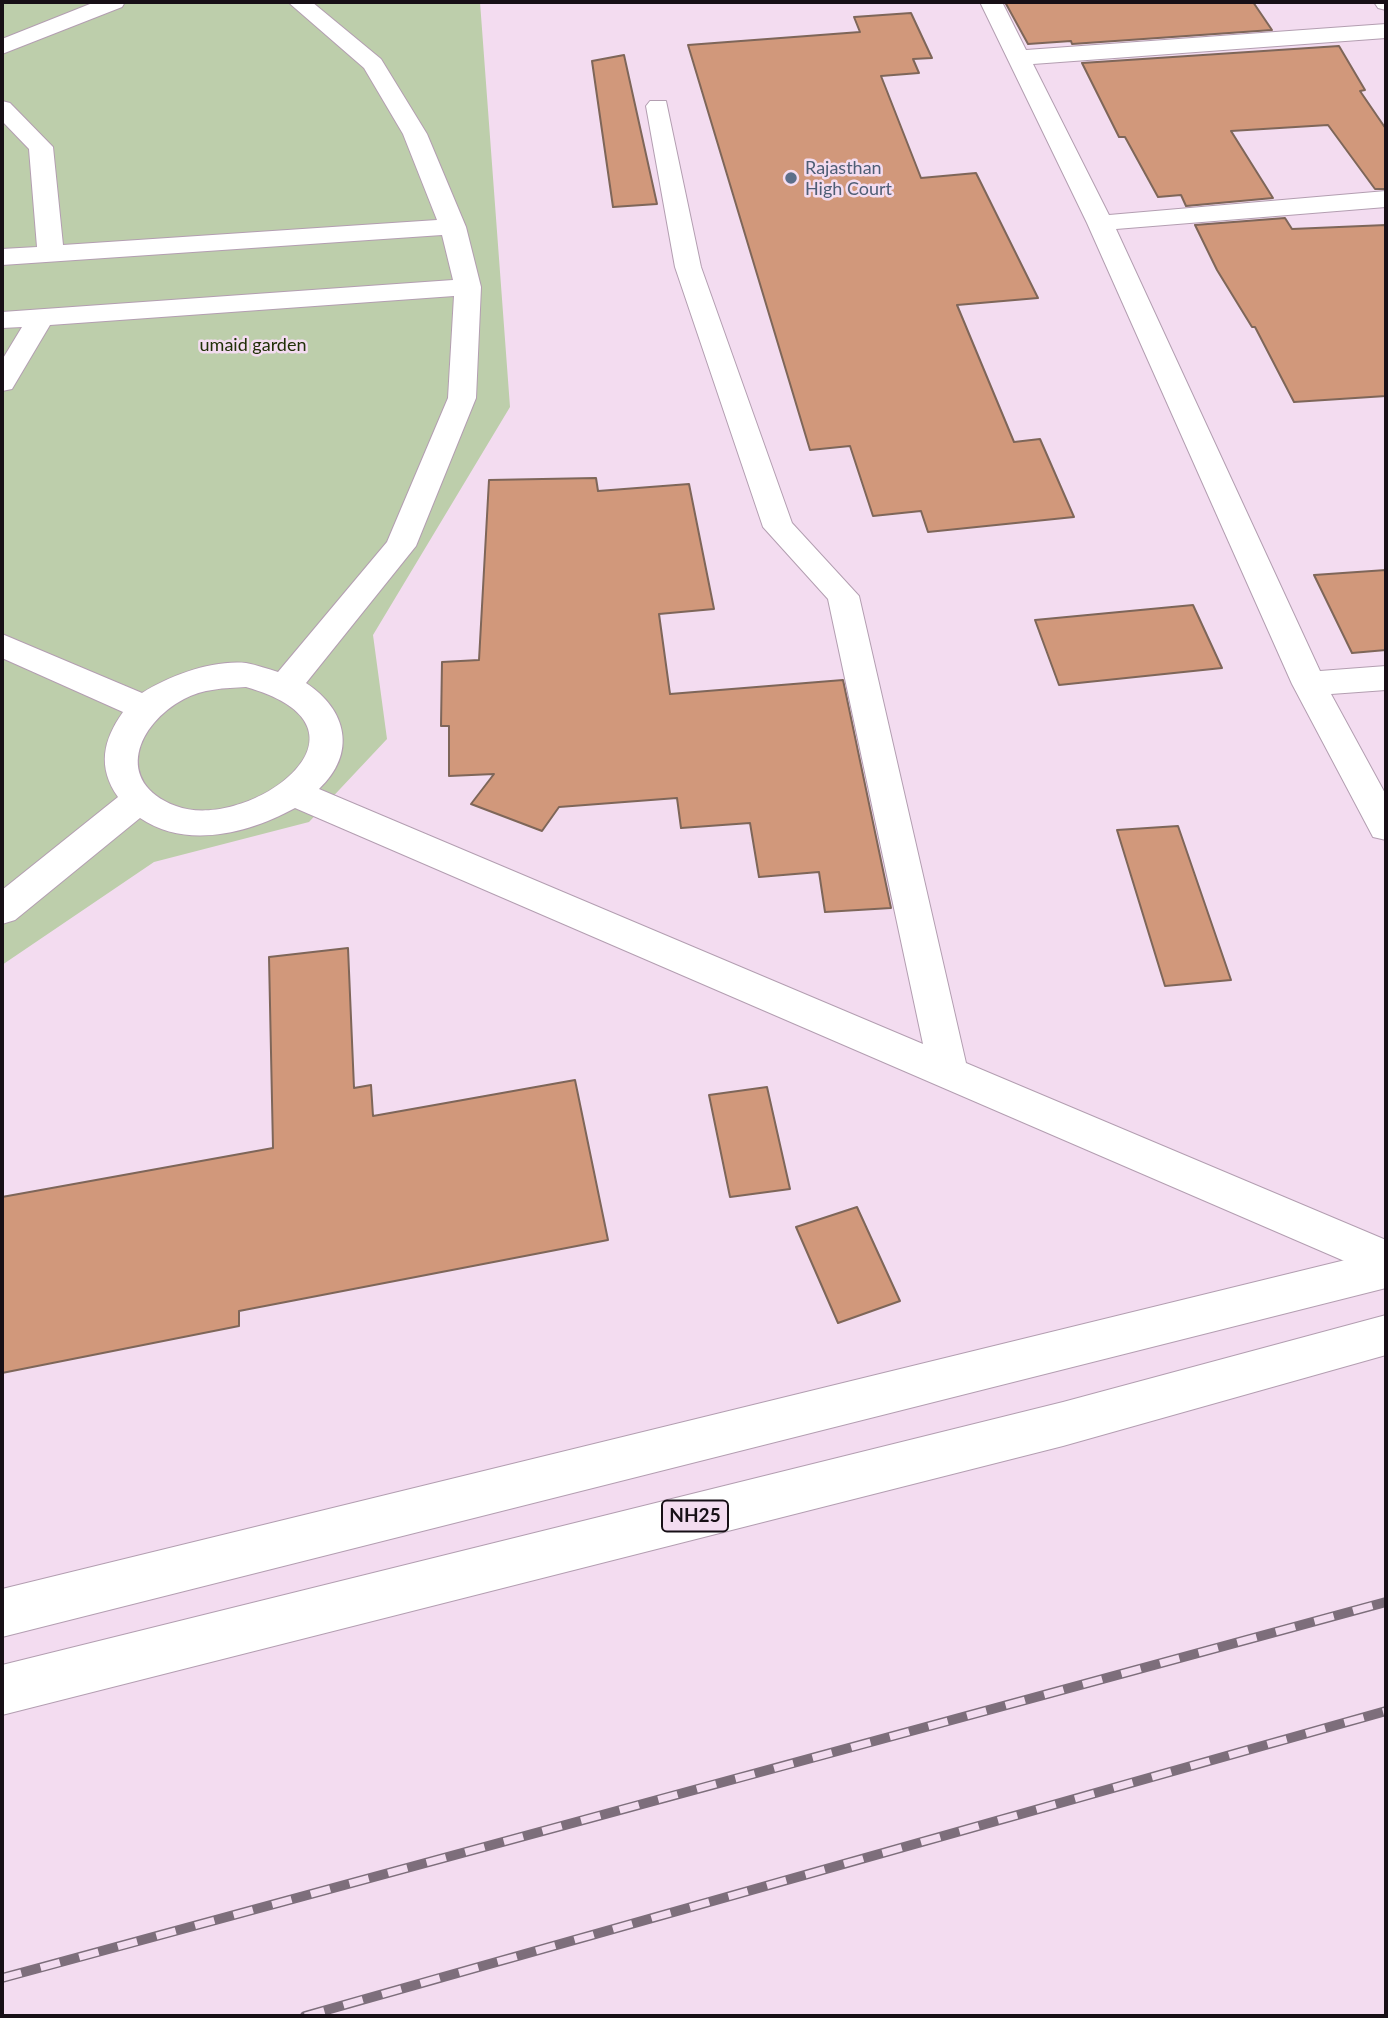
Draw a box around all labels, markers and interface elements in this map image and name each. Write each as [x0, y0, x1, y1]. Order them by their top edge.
place label: Rajasthan High Court [805, 157, 892, 200]
marker: Rajasthan High Court [783, 170, 799, 186]
park label: umaid garden [200, 334, 306, 356]
road number: NH25 [662, 1500, 728, 1532]

